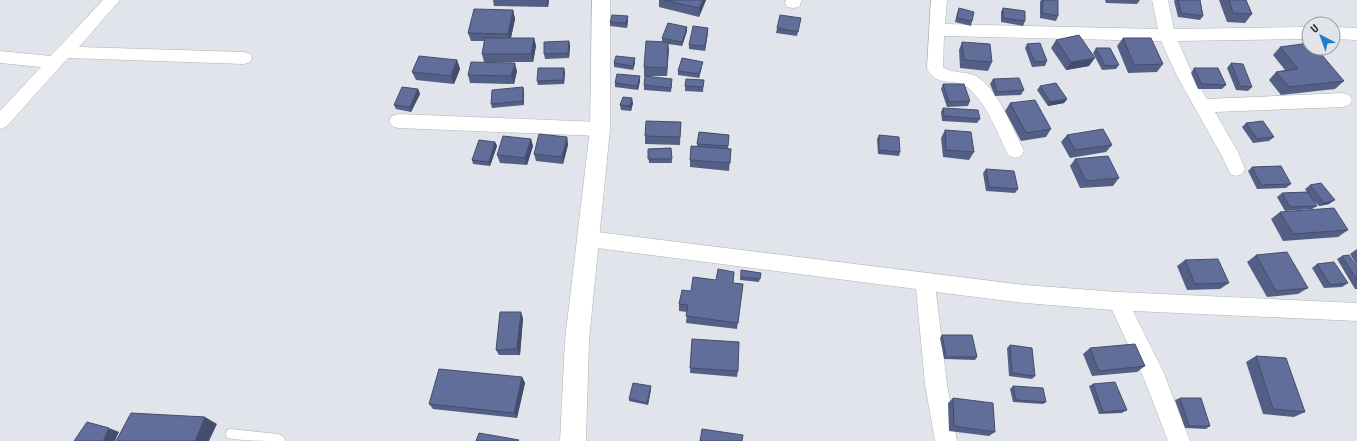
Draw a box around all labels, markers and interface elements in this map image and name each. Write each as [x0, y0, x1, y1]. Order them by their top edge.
north arrow [1301, 16, 1341, 56]
text: U [1308, 22, 1321, 36]

